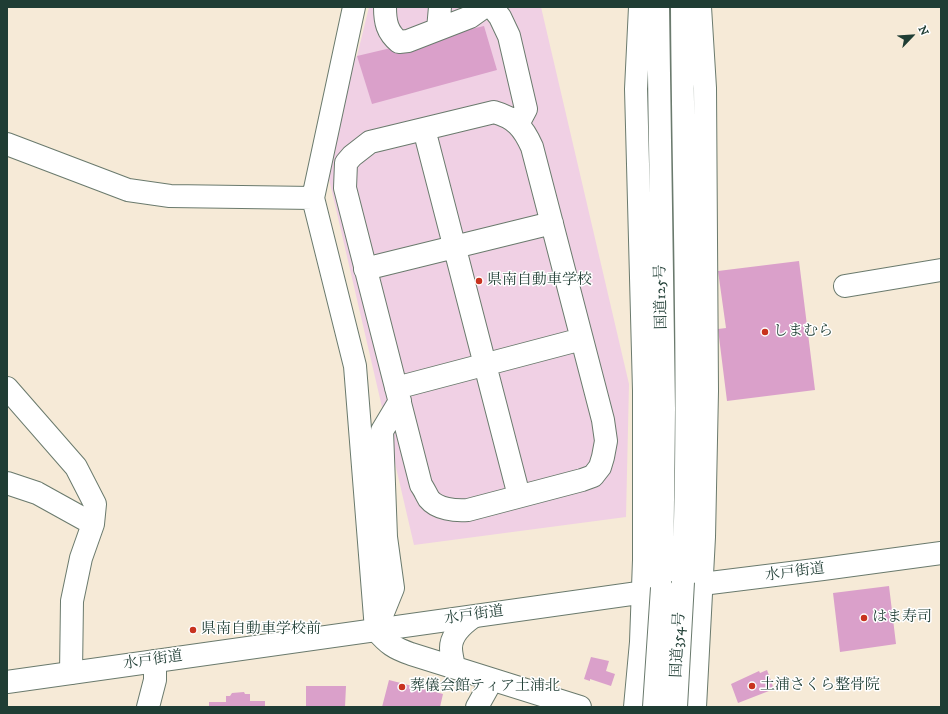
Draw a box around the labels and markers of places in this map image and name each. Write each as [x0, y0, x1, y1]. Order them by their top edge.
place label: 県南自動車学校 [487, 272, 592, 290]
marker: 県南自動車学校 [474, 276, 484, 286]
place label: しまむら [773, 323, 833, 341]
marker: しまむら [760, 327, 770, 337]
place label: はま寿司 [872, 609, 932, 627]
marker: はま寿司 [859, 613, 869, 623]
place label: 県南自動車学校前 [201, 621, 321, 639]
marker: 県南自動車学校前 [188, 625, 198, 635]
place label: 土浦さくら整骨院 [760, 677, 880, 695]
place label: 葬儀会館ティア土浦北 [410, 678, 560, 696]
marker: 土浦さくら整骨院 [747, 681, 757, 691]
marker: 葬儀会館ティア土浦北 [397, 682, 407, 692]

